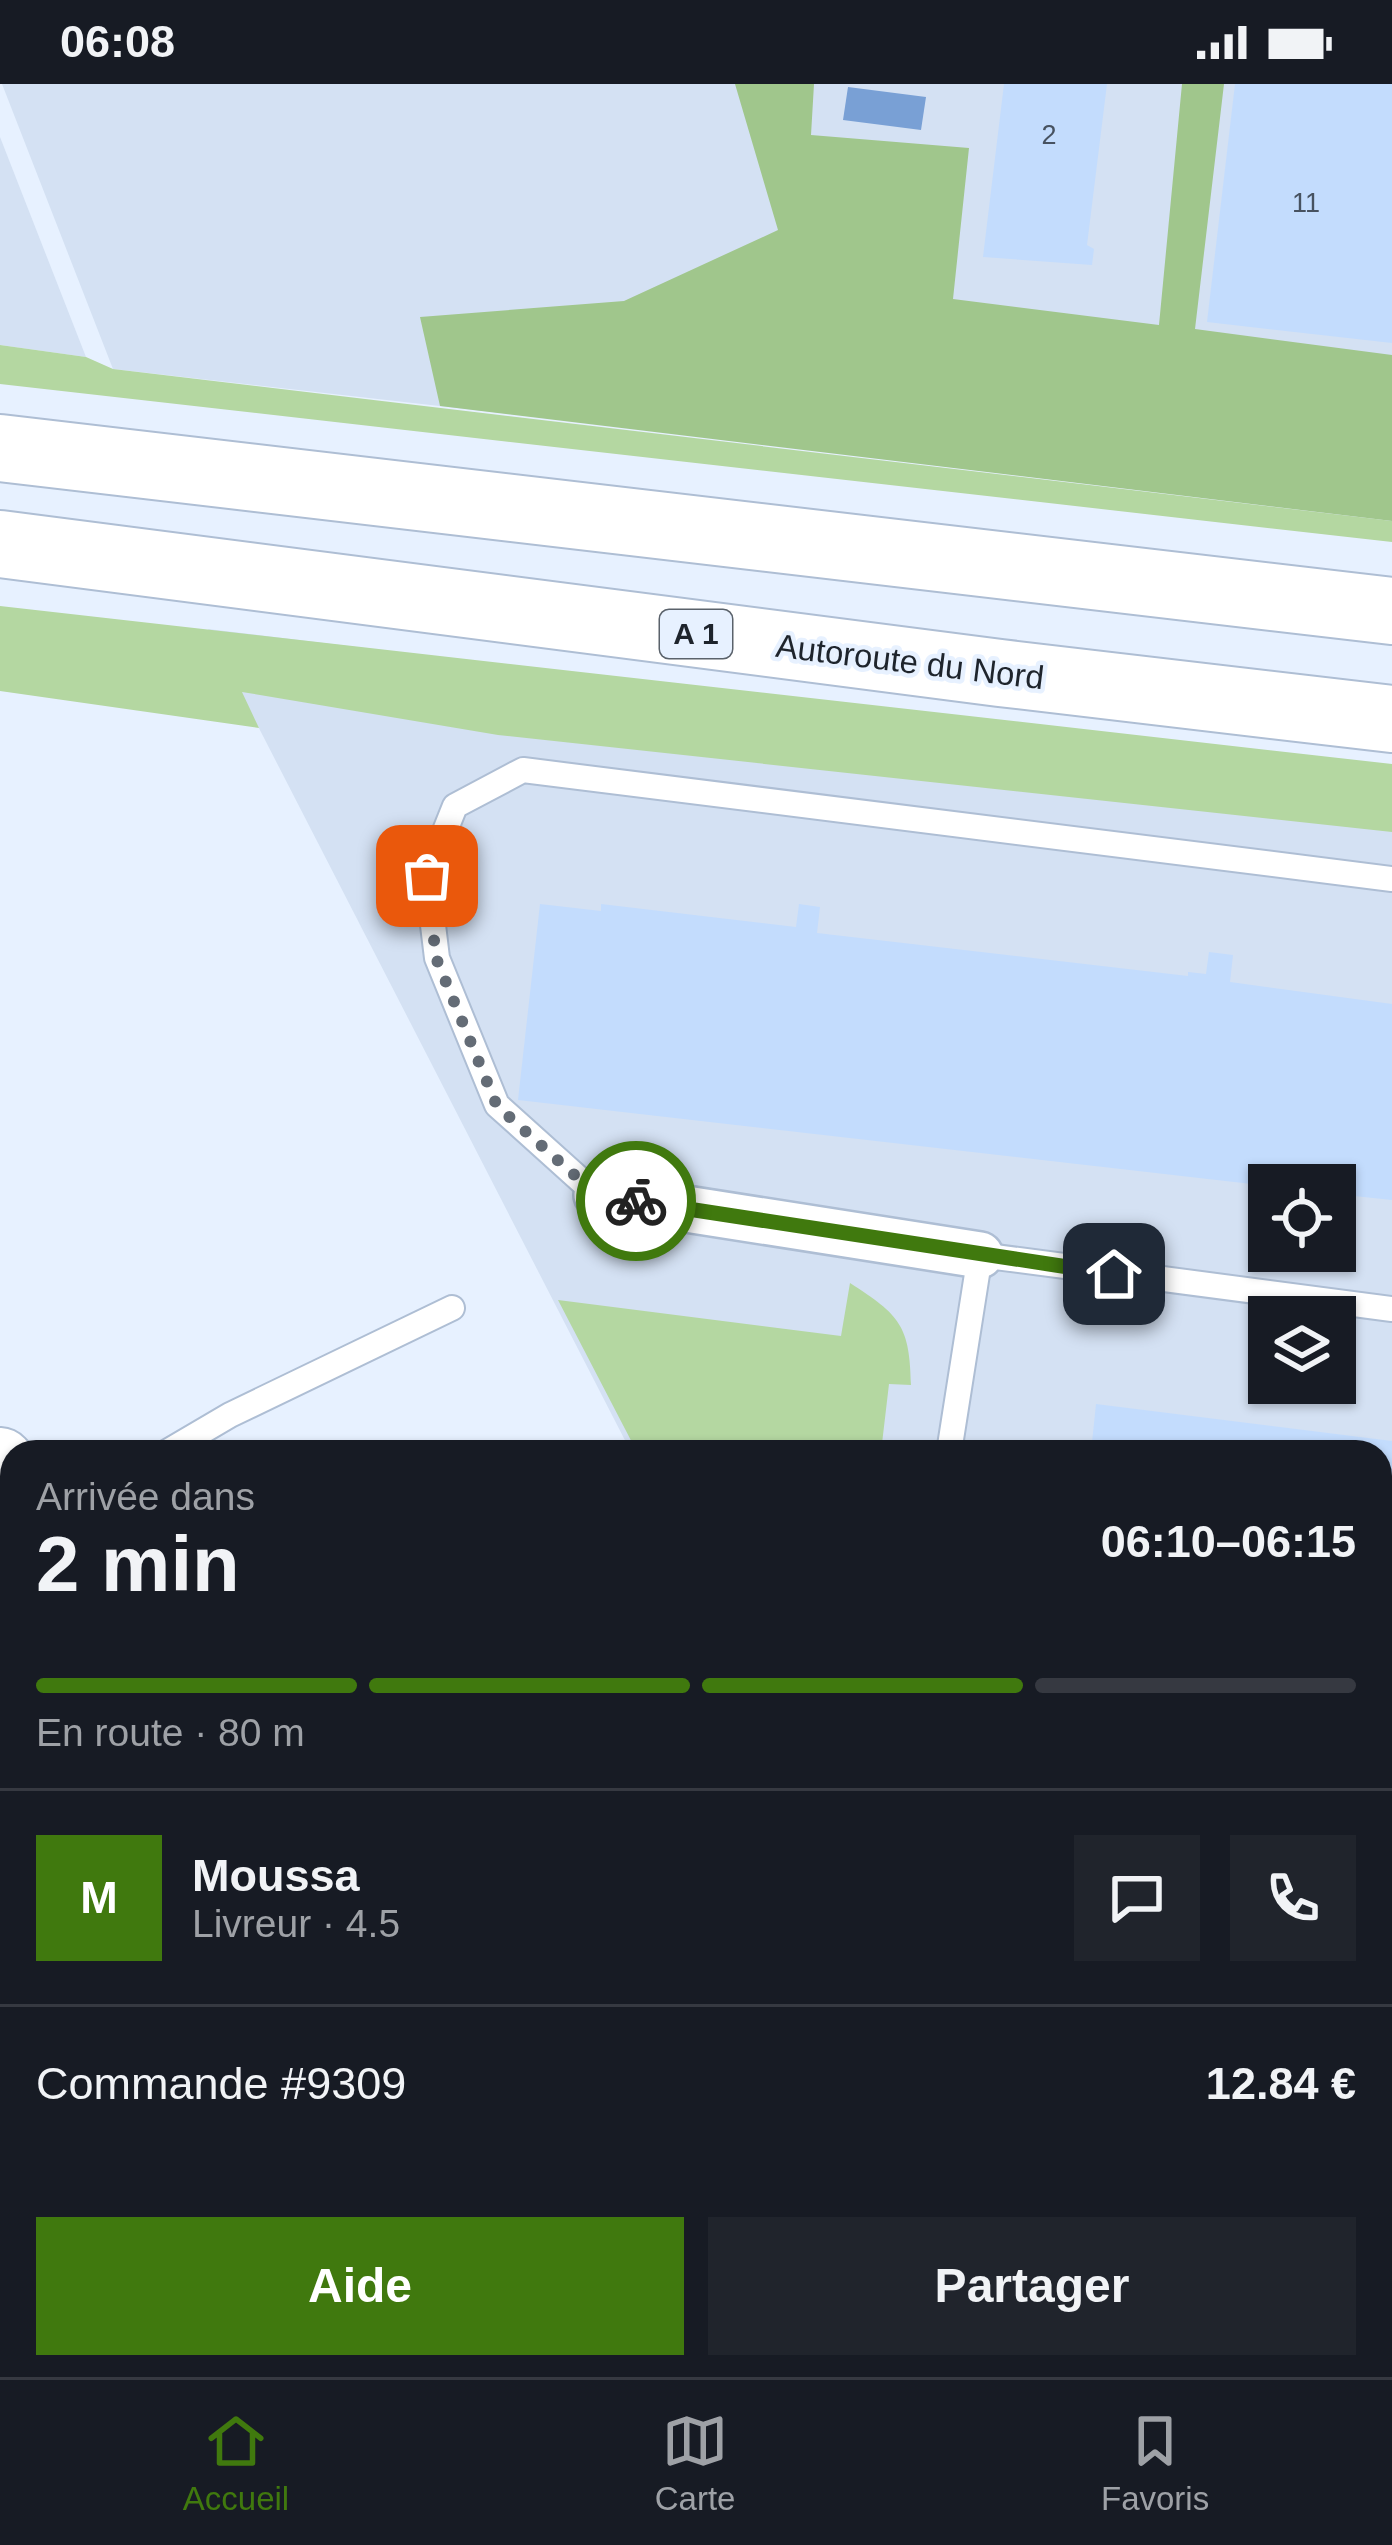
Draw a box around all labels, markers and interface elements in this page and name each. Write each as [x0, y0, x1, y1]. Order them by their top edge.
text: 06:08 [60, 16, 175, 67]
house number: 2 [1041, 120, 1057, 150]
house number: 11 [1292, 188, 1320, 218]
road number: A 1 [660, 610, 732, 658]
street label: Autoroute du Nord [774, 627, 1046, 696]
pin [376, 825, 478, 927]
icon: bag [394, 843, 460, 909]
courier [576, 1141, 696, 1261]
map controls [1248, 1164, 1356, 1404]
button: locate [1248, 1164, 1356, 1272]
icon: bike [603, 1168, 669, 1234]
pin [1063, 1223, 1165, 1325]
icon: home [1081, 1241, 1147, 1307]
button: layers [1248, 1296, 1356, 1404]
text: Arrivée dans [36, 1475, 255, 1518]
text: 06:10–06:15 [1101, 1516, 1356, 1567]
text: 2 min [36, 1520, 240, 1608]
text: En route · 80 m [36, 1711, 305, 1754]
button: chat [1074, 1835, 1200, 1961]
button: phone [1230, 1835, 1356, 1961]
text: Moussa [192, 1850, 360, 1901]
text: M [80, 1872, 118, 1923]
text: Livreur · 4.5 [192, 1902, 400, 1945]
text: Commande #9309 [36, 2058, 406, 2109]
text: 12.84 € [1206, 2058, 1356, 2109]
button: Aide [36, 2217, 684, 2355]
button: Partager [708, 2217, 1356, 2355]
tab: Accueil [183, 2408, 289, 2518]
tab: Carte [655, 2408, 735, 2518]
tab: Favoris [1101, 2408, 1209, 2518]

